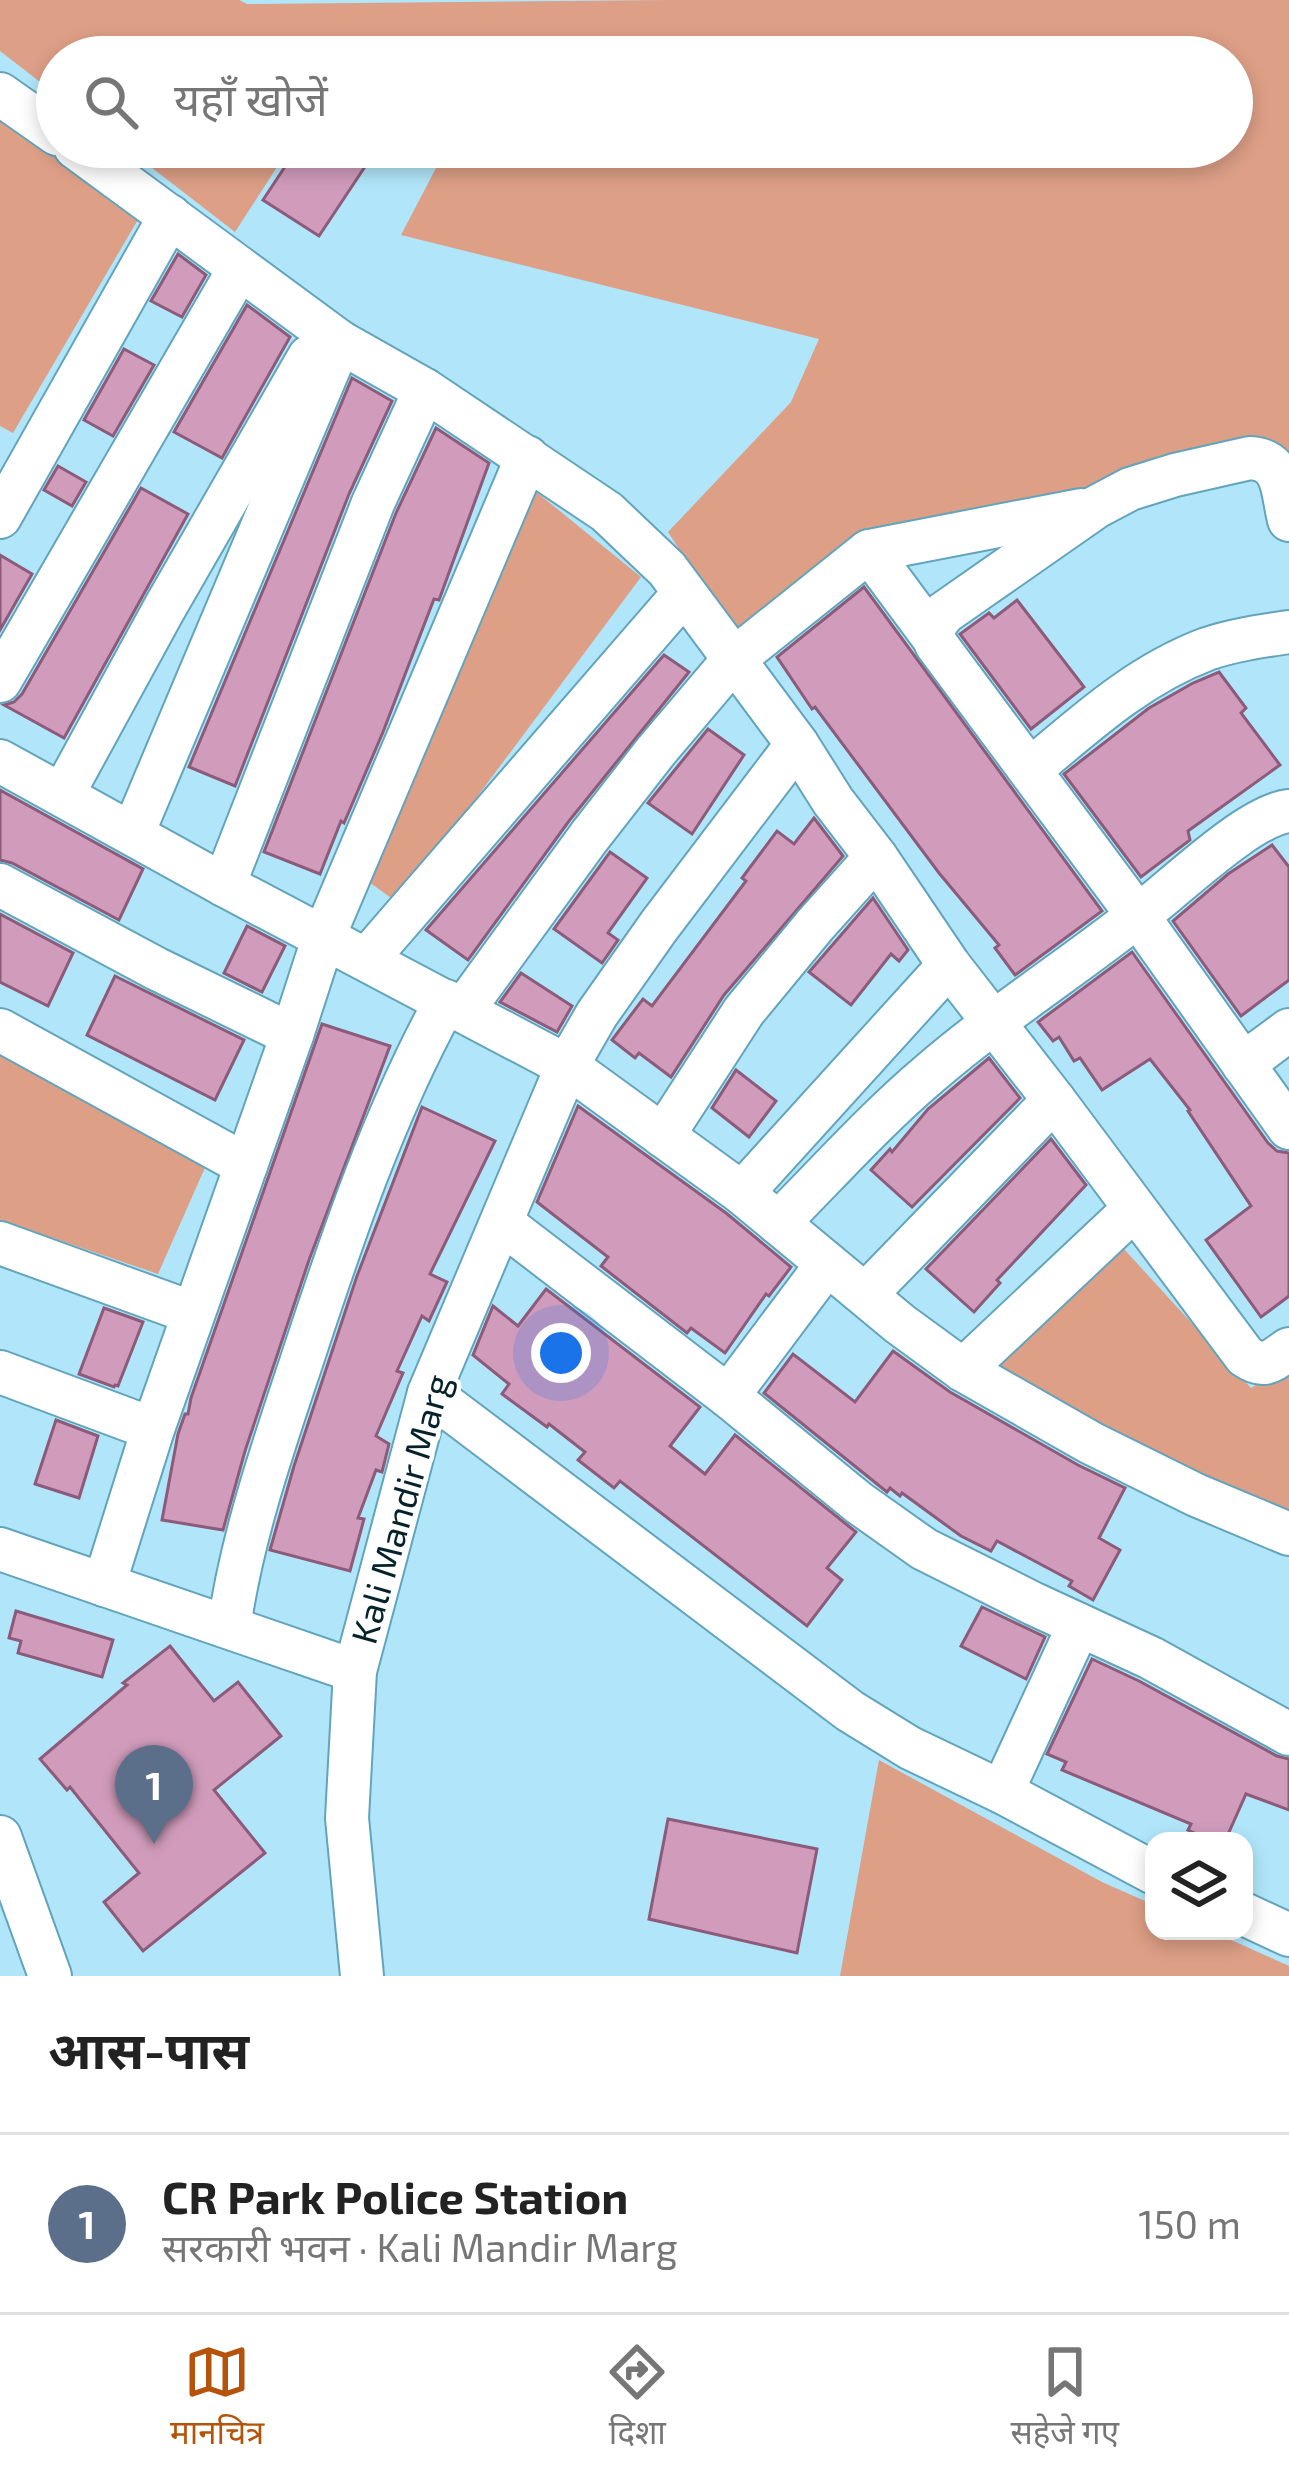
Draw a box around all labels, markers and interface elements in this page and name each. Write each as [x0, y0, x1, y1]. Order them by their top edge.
search box [36, 36, 1253, 168]
icon: search [78, 69, 144, 135]
text: यहाँ खोजें [174, 71, 328, 125]
your location [531, 1323, 591, 1383]
street label: Kali Mandir Marg [341, 1369, 459, 1648]
pin: 1 [115, 1745, 193, 1844]
map controls [1145, 1832, 1253, 1940]
button: layers [1145, 1832, 1253, 1940]
text: आस-पास [48, 2018, 249, 2079]
text: CR Park Police Station [162, 2169, 628, 2223]
text: 1 [79, 2200, 95, 2247]
text: 150 m [1138, 2200, 1241, 2247]
text: सरकारी भवन · Kali Mandir Marg [162, 2223, 678, 2270]
tab: मानचित्र [170, 2339, 264, 2457]
tab: दिशा [604, 2339, 670, 2457]
tab: सहेजे गए [1010, 2339, 1119, 2457]

